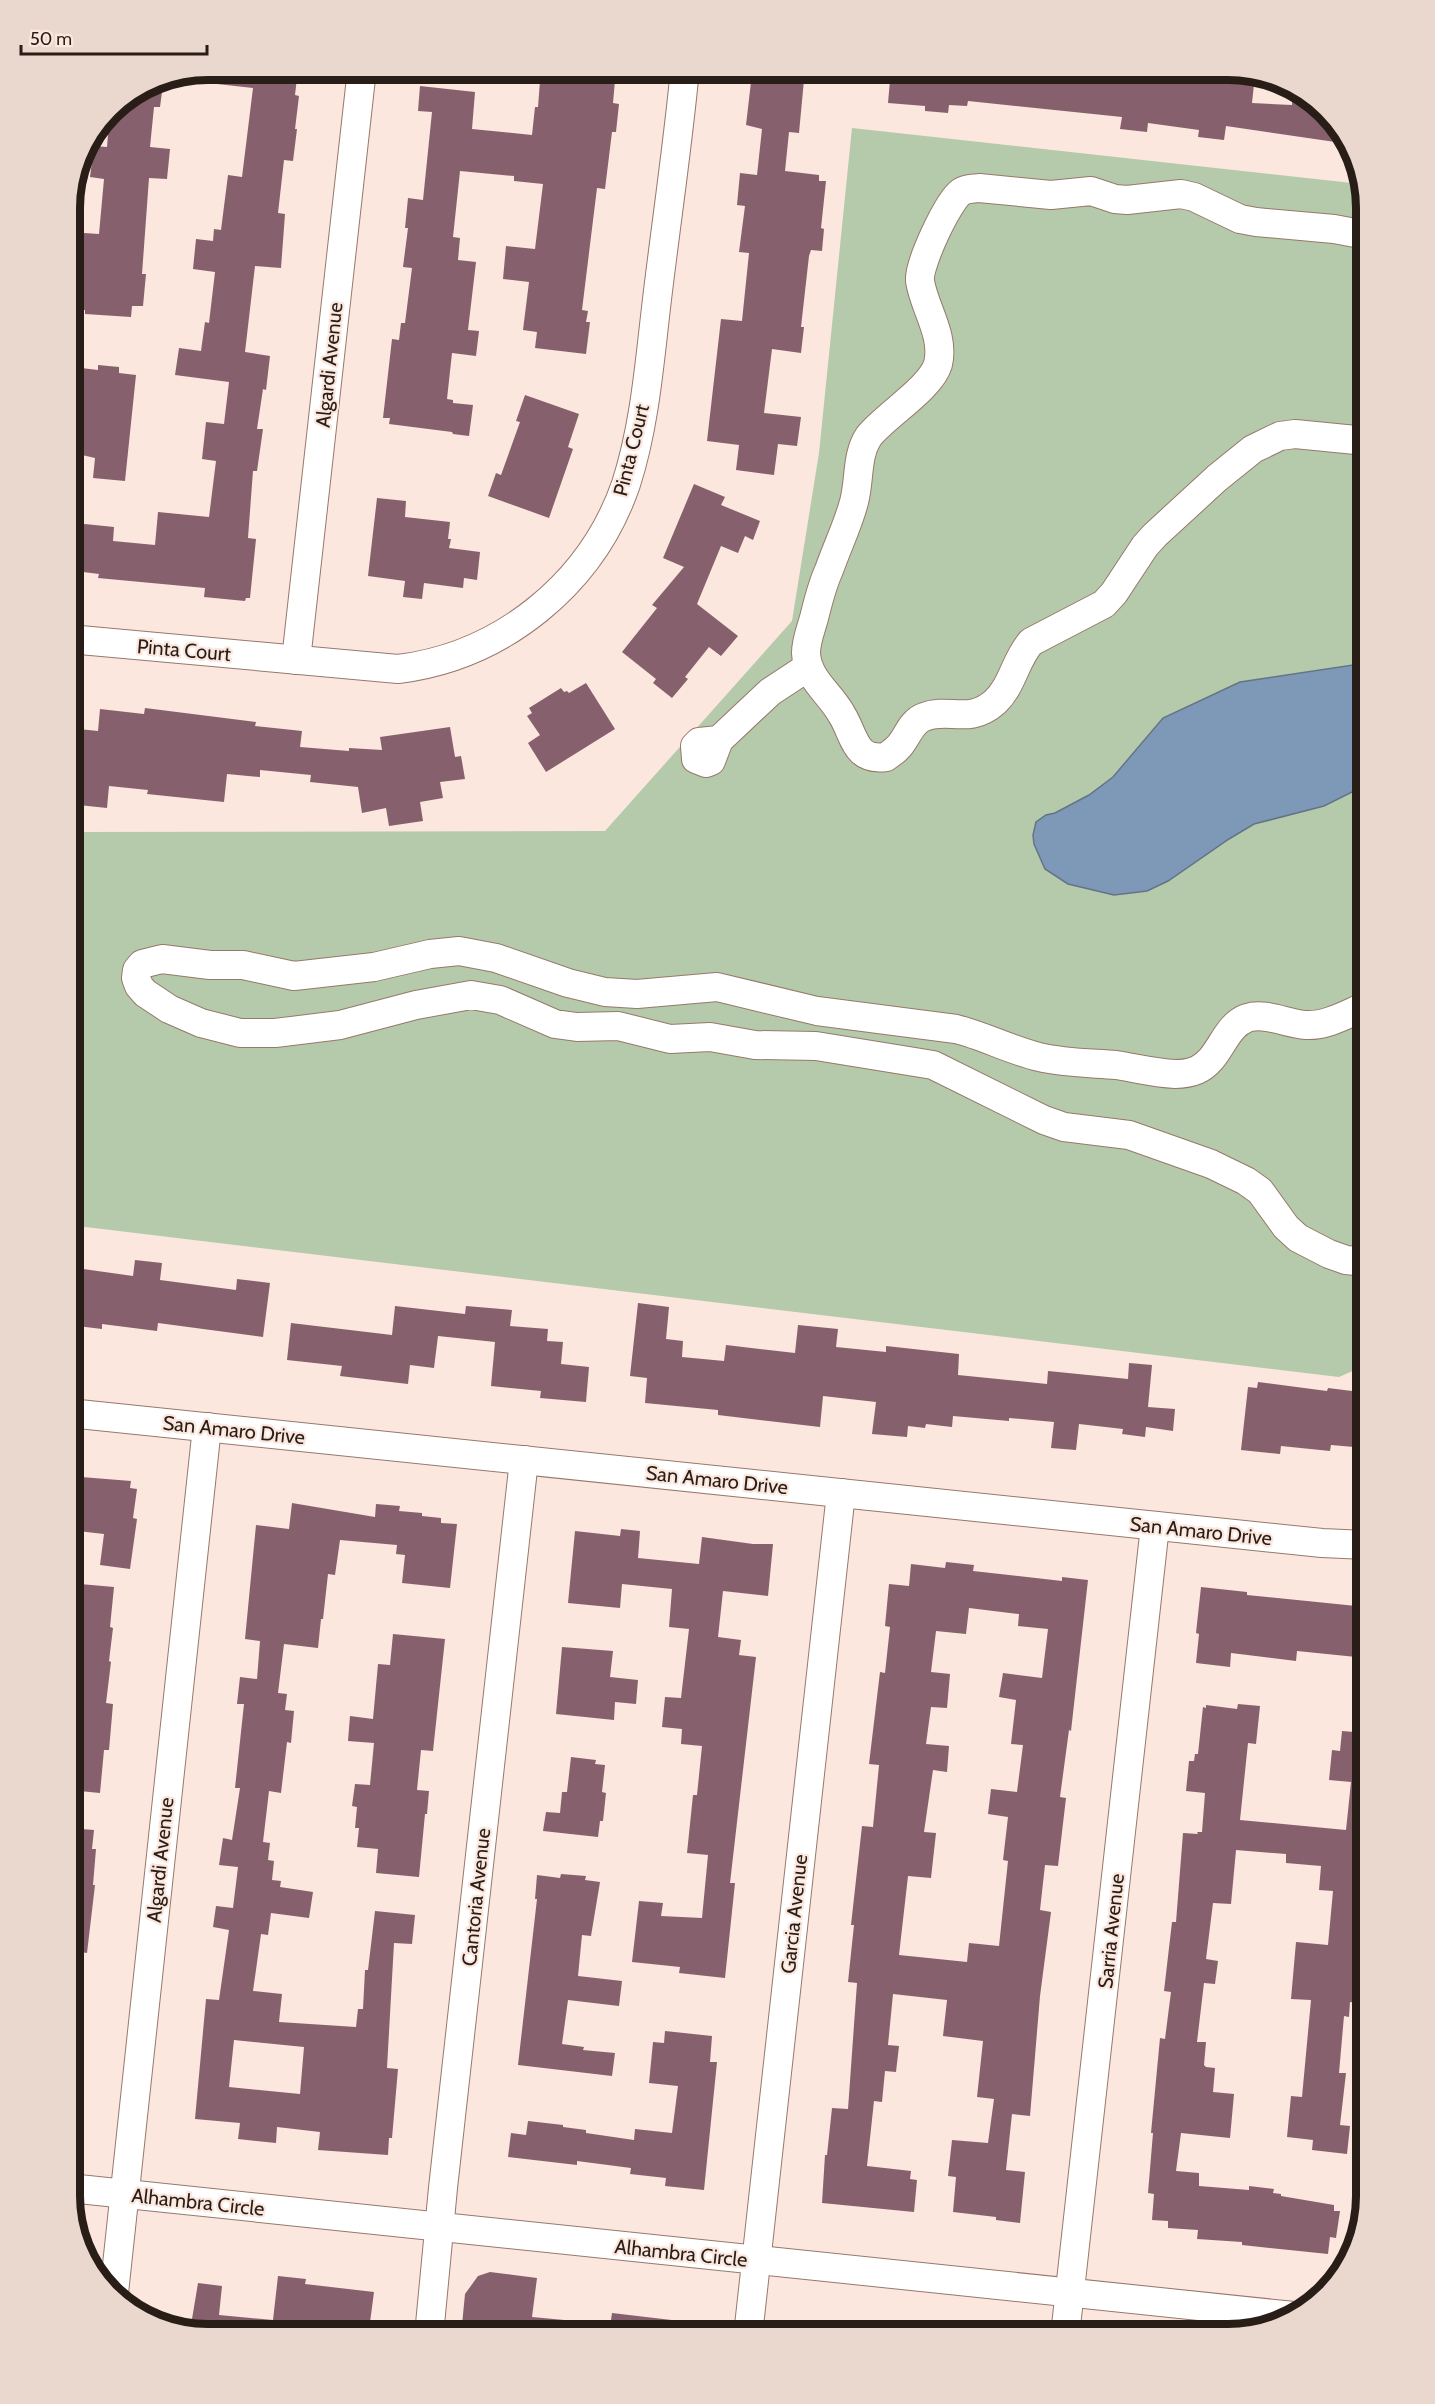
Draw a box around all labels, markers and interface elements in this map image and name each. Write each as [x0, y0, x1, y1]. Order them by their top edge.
scale bar [21, 18, 207, 56]
text: 50 m [30, 28, 72, 50]
street label: Algardi Avenue [310, 301, 348, 429]
street label: Pinta Court [608, 401, 654, 499]
street label: Pinta Court [136, 634, 232, 666]
street label: San Amaro Drive [162, 1411, 306, 1449]
street label: San Amaro Drive [645, 1461, 789, 1499]
street label: San Amaro Drive [1129, 1512, 1273, 1550]
street label: Algardi Avenue [141, 1796, 179, 1924]
street label: Cantoria Avenue [457, 1827, 495, 1967]
street label: Garcia Avenue [776, 1853, 812, 1975]
street label: Sarria Avenue [1093, 1872, 1129, 1990]
street label: Alhambra Circle [130, 2183, 266, 2221]
street label: Alhambra Circle [613, 2234, 749, 2272]

